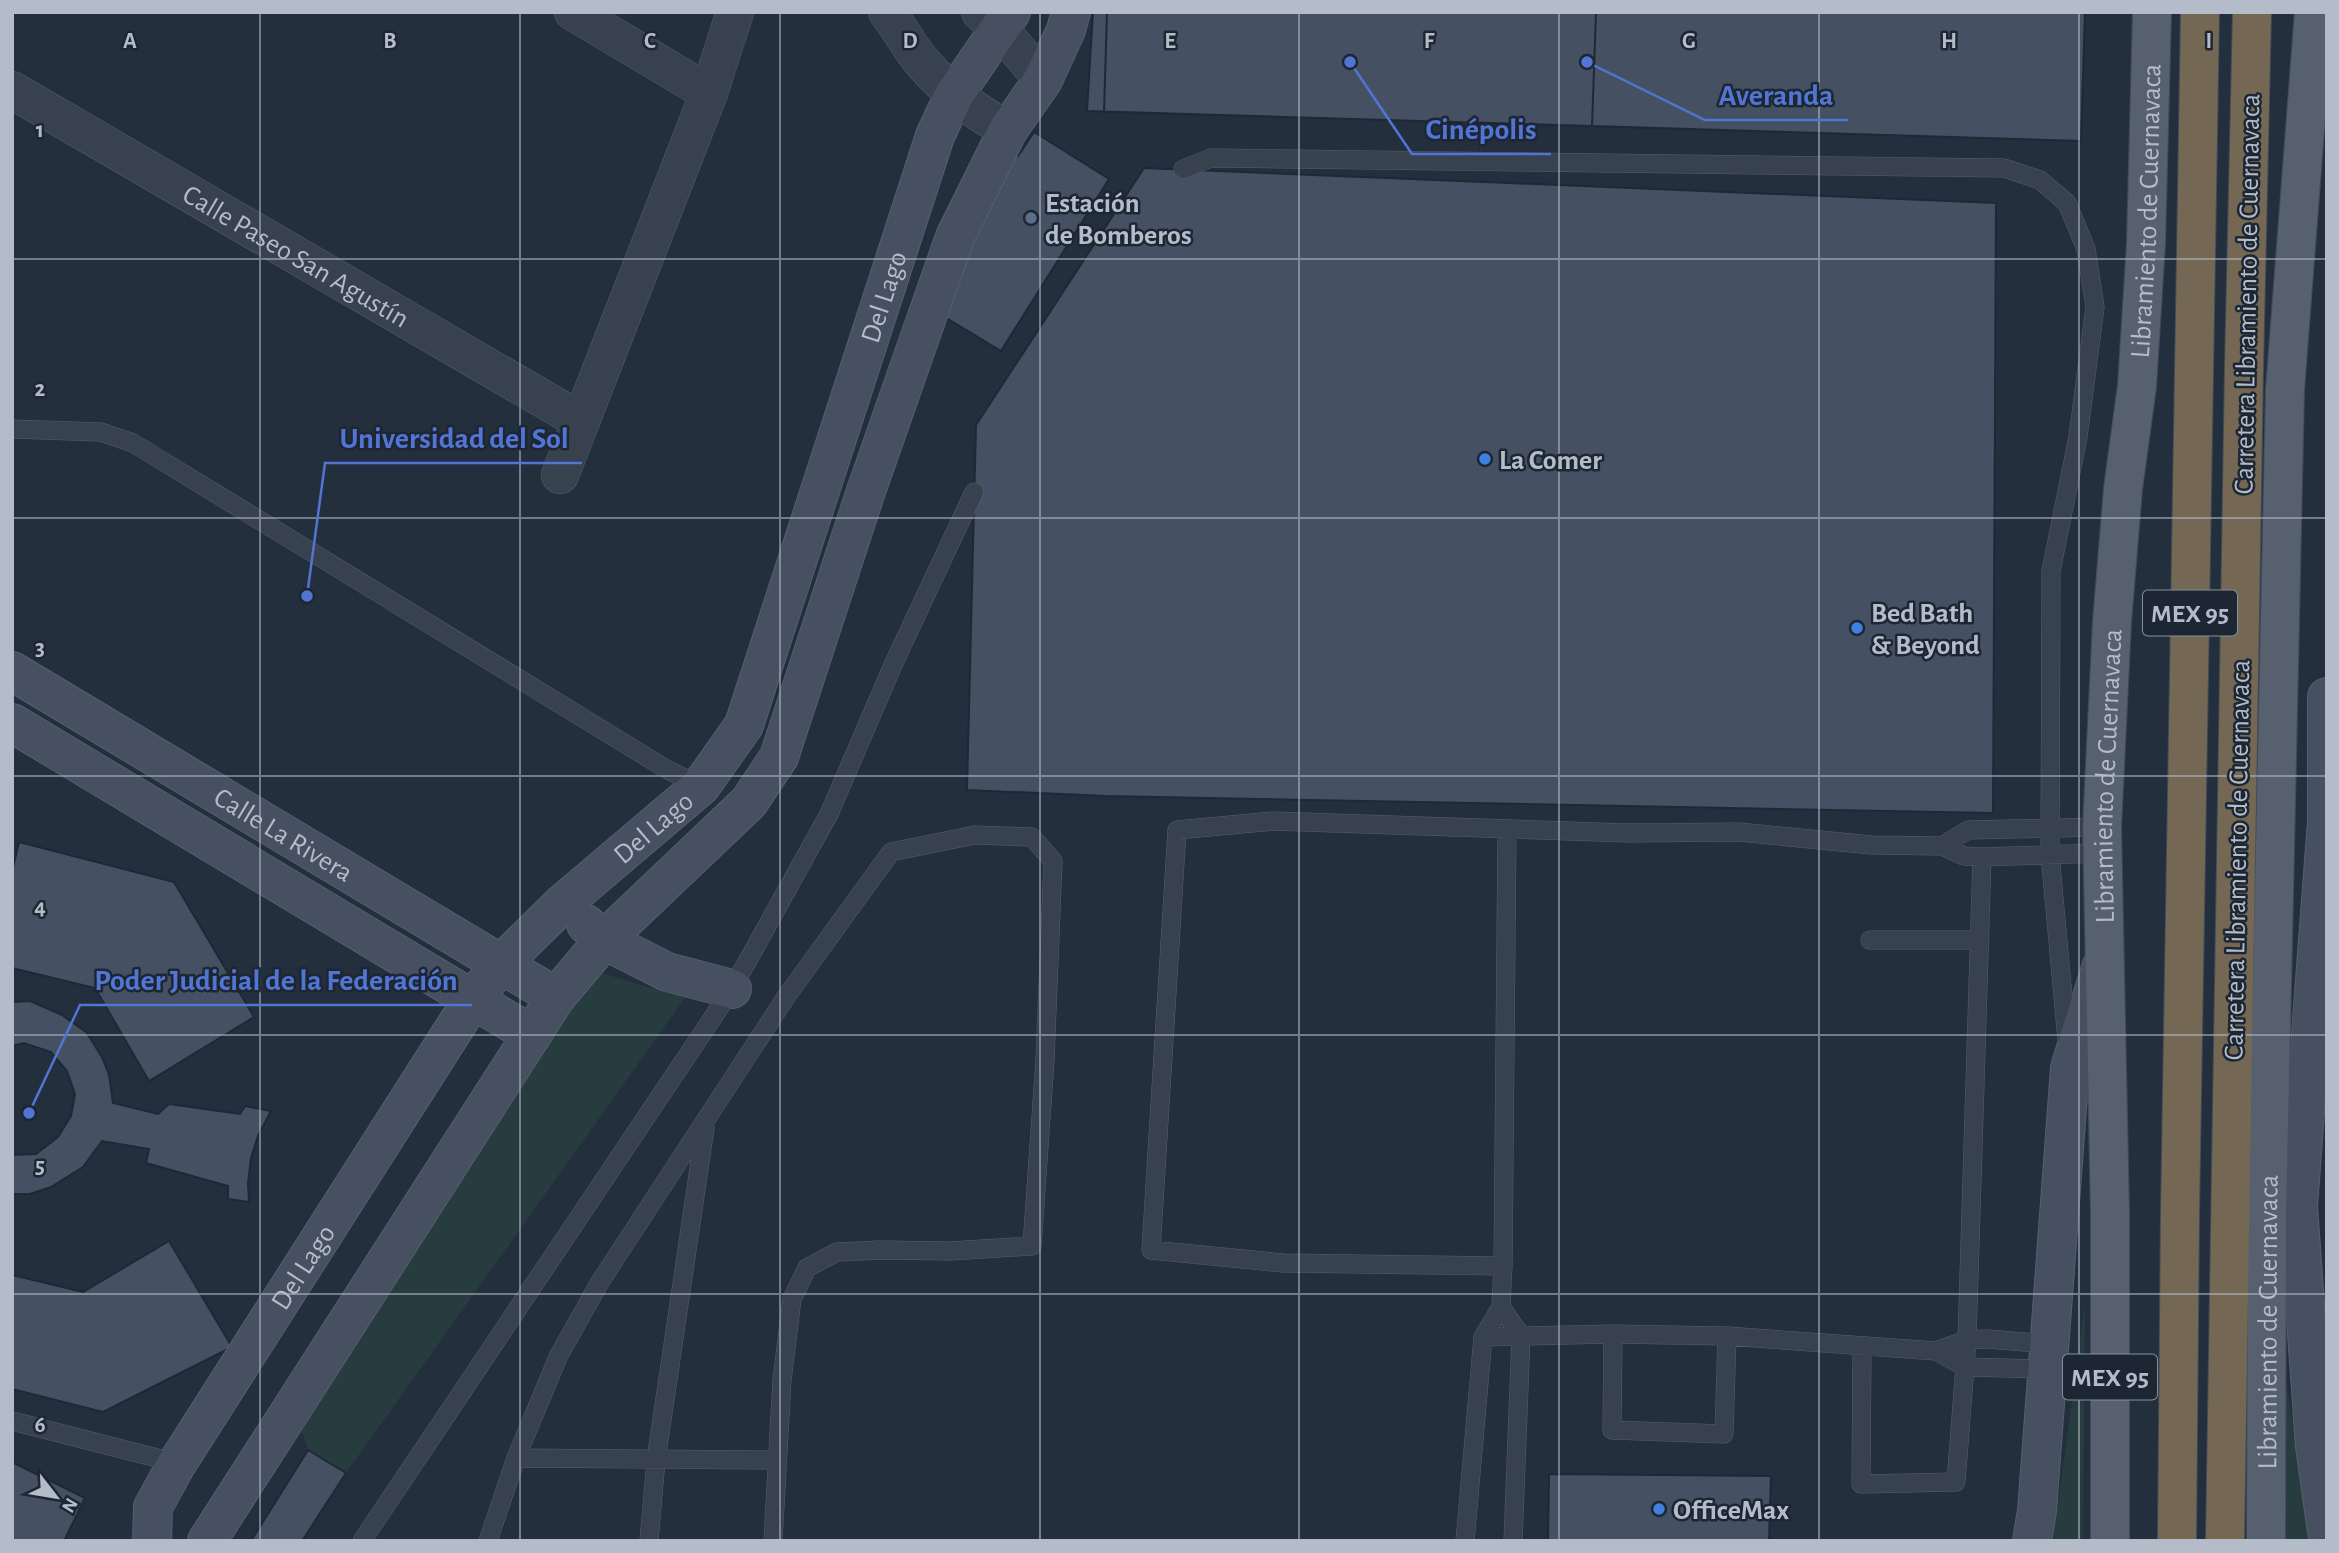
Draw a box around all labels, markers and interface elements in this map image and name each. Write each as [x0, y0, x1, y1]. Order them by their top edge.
text: A [123, 30, 137, 53]
text: B [383, 30, 397, 53]
text: C [644, 30, 656, 53]
text: D [902, 30, 918, 53]
text: E [1164, 30, 1176, 53]
text: F [1424, 30, 1435, 53]
text: G [1682, 30, 1696, 53]
text: H [1941, 30, 1957, 53]
text: I [2206, 30, 2212, 53]
street label: Libramiento de Cuernavaca [2127, 63, 2167, 359]
callout: Averanda [1705, 69, 1848, 120]
text: Averanda [1719, 81, 1833, 111]
street label: Carretera Libramiento de Cuernavaca [2231, 93, 2265, 495]
callout: Cinépolis [1412, 103, 1551, 154]
text: Cinépolis [1426, 115, 1536, 145]
text: 1 [36, 119, 44, 142]
street label: Calle Paseo San Agustín [178, 181, 413, 334]
place label: Estación de Bomberos [1045, 190, 1192, 250]
marker: Estación de Bomberos [1023, 210, 1039, 226]
street label: Del Lago [857, 248, 913, 347]
text: 2 [35, 378, 46, 401]
callout: Universidad del Sol [325, 412, 582, 463]
text: Universidad del Sol [339, 424, 569, 454]
place label: La Comer [1499, 447, 1602, 475]
marker: La Comer [1477, 451, 1493, 467]
road number: MEX 95 [2143, 590, 2237, 636]
place label: Bed Bath & Beyond [1871, 600, 1980, 660]
marker: Bed Bath & Beyond [1849, 620, 1865, 636]
street label: Libramiento de Cuernavaca [2090, 628, 2128, 924]
text: 3 [35, 637, 45, 660]
street label: Carretera Libramiento de Cuernavaca [2221, 659, 2255, 1061]
street label: Calle La Rivera [209, 783, 357, 888]
street label: Del Lago [609, 787, 699, 870]
text: 4 [34, 896, 46, 919]
callout: Poder Judicial de la Federación [80, 954, 472, 1005]
text: Poder Judicial de la Federación [94, 966, 458, 996]
text: 5 [35, 1155, 45, 1178]
street label: Libramiento de Cuernavaca [2254, 1174, 2284, 1469]
street label: Del Lago [267, 1220, 341, 1315]
road number: MEX 95 [2063, 1354, 2157, 1400]
text: 6 [34, 1414, 46, 1437]
north arrow [21, 1462, 91, 1532]
text: N [58, 1494, 81, 1516]
place label: OfficeMax [1673, 1497, 1789, 1525]
marker: OfficeMax [1651, 1501, 1667, 1517]

